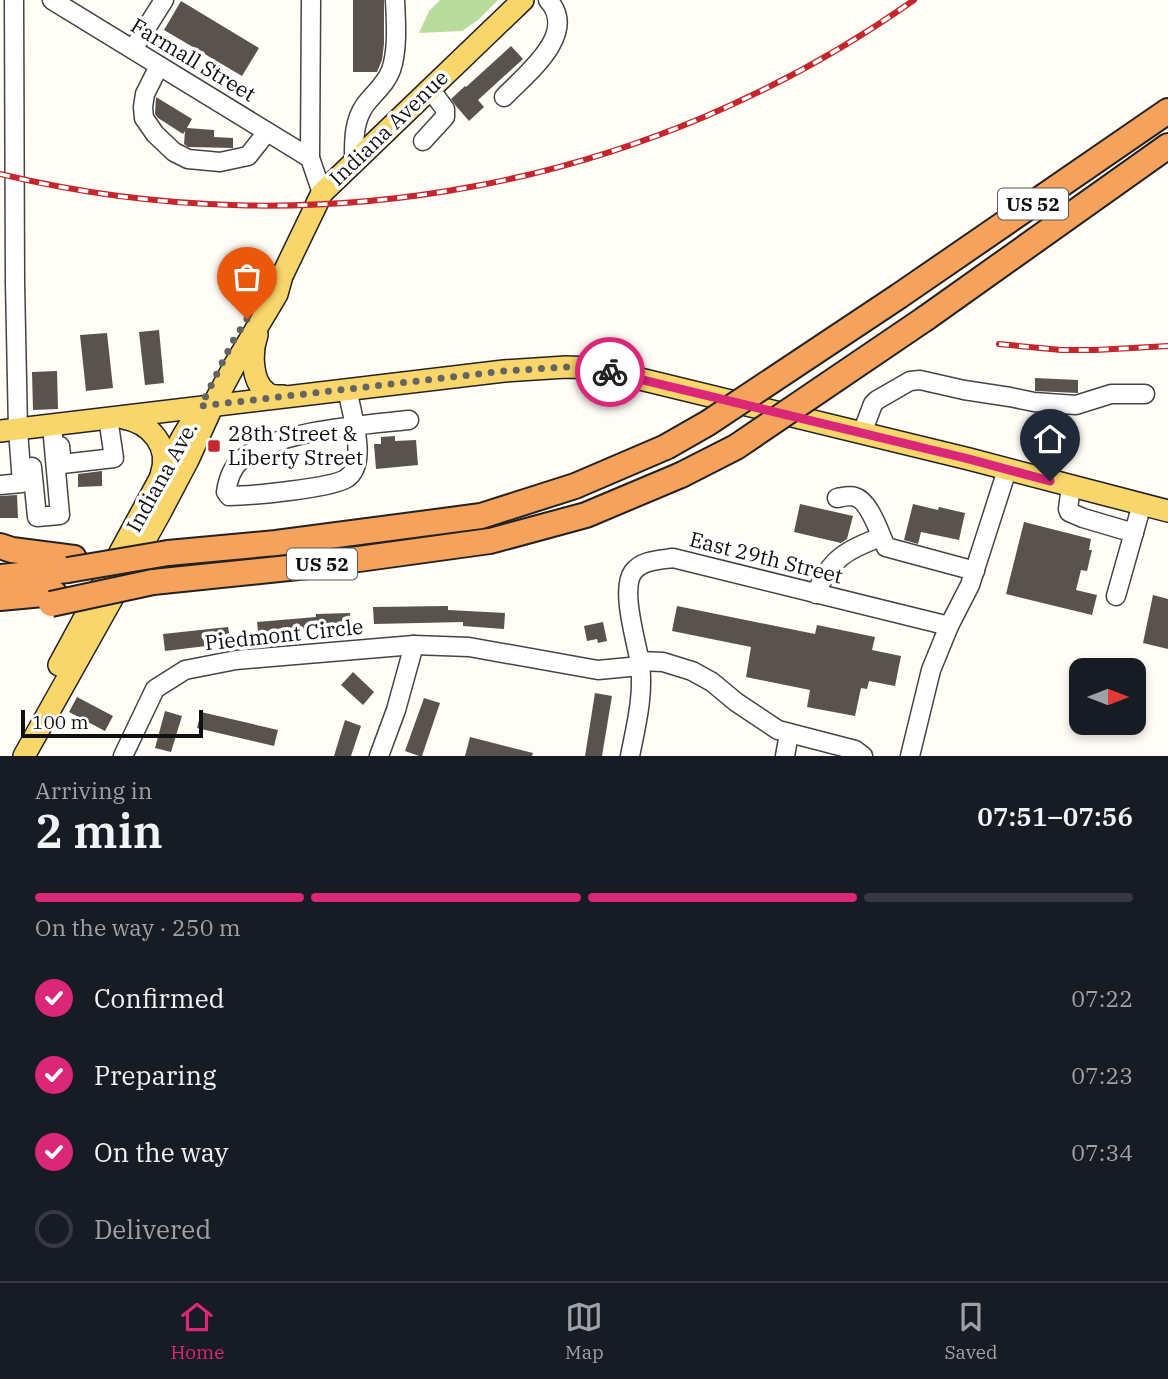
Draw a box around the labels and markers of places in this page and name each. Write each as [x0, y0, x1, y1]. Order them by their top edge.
pin [217, 247, 277, 319]
pin [1020, 409, 1080, 481]
place label: 28th Street & Liberty Street [228, 419, 363, 471]
marker: 28th Street & Liberty Street [206, 438, 222, 454]

